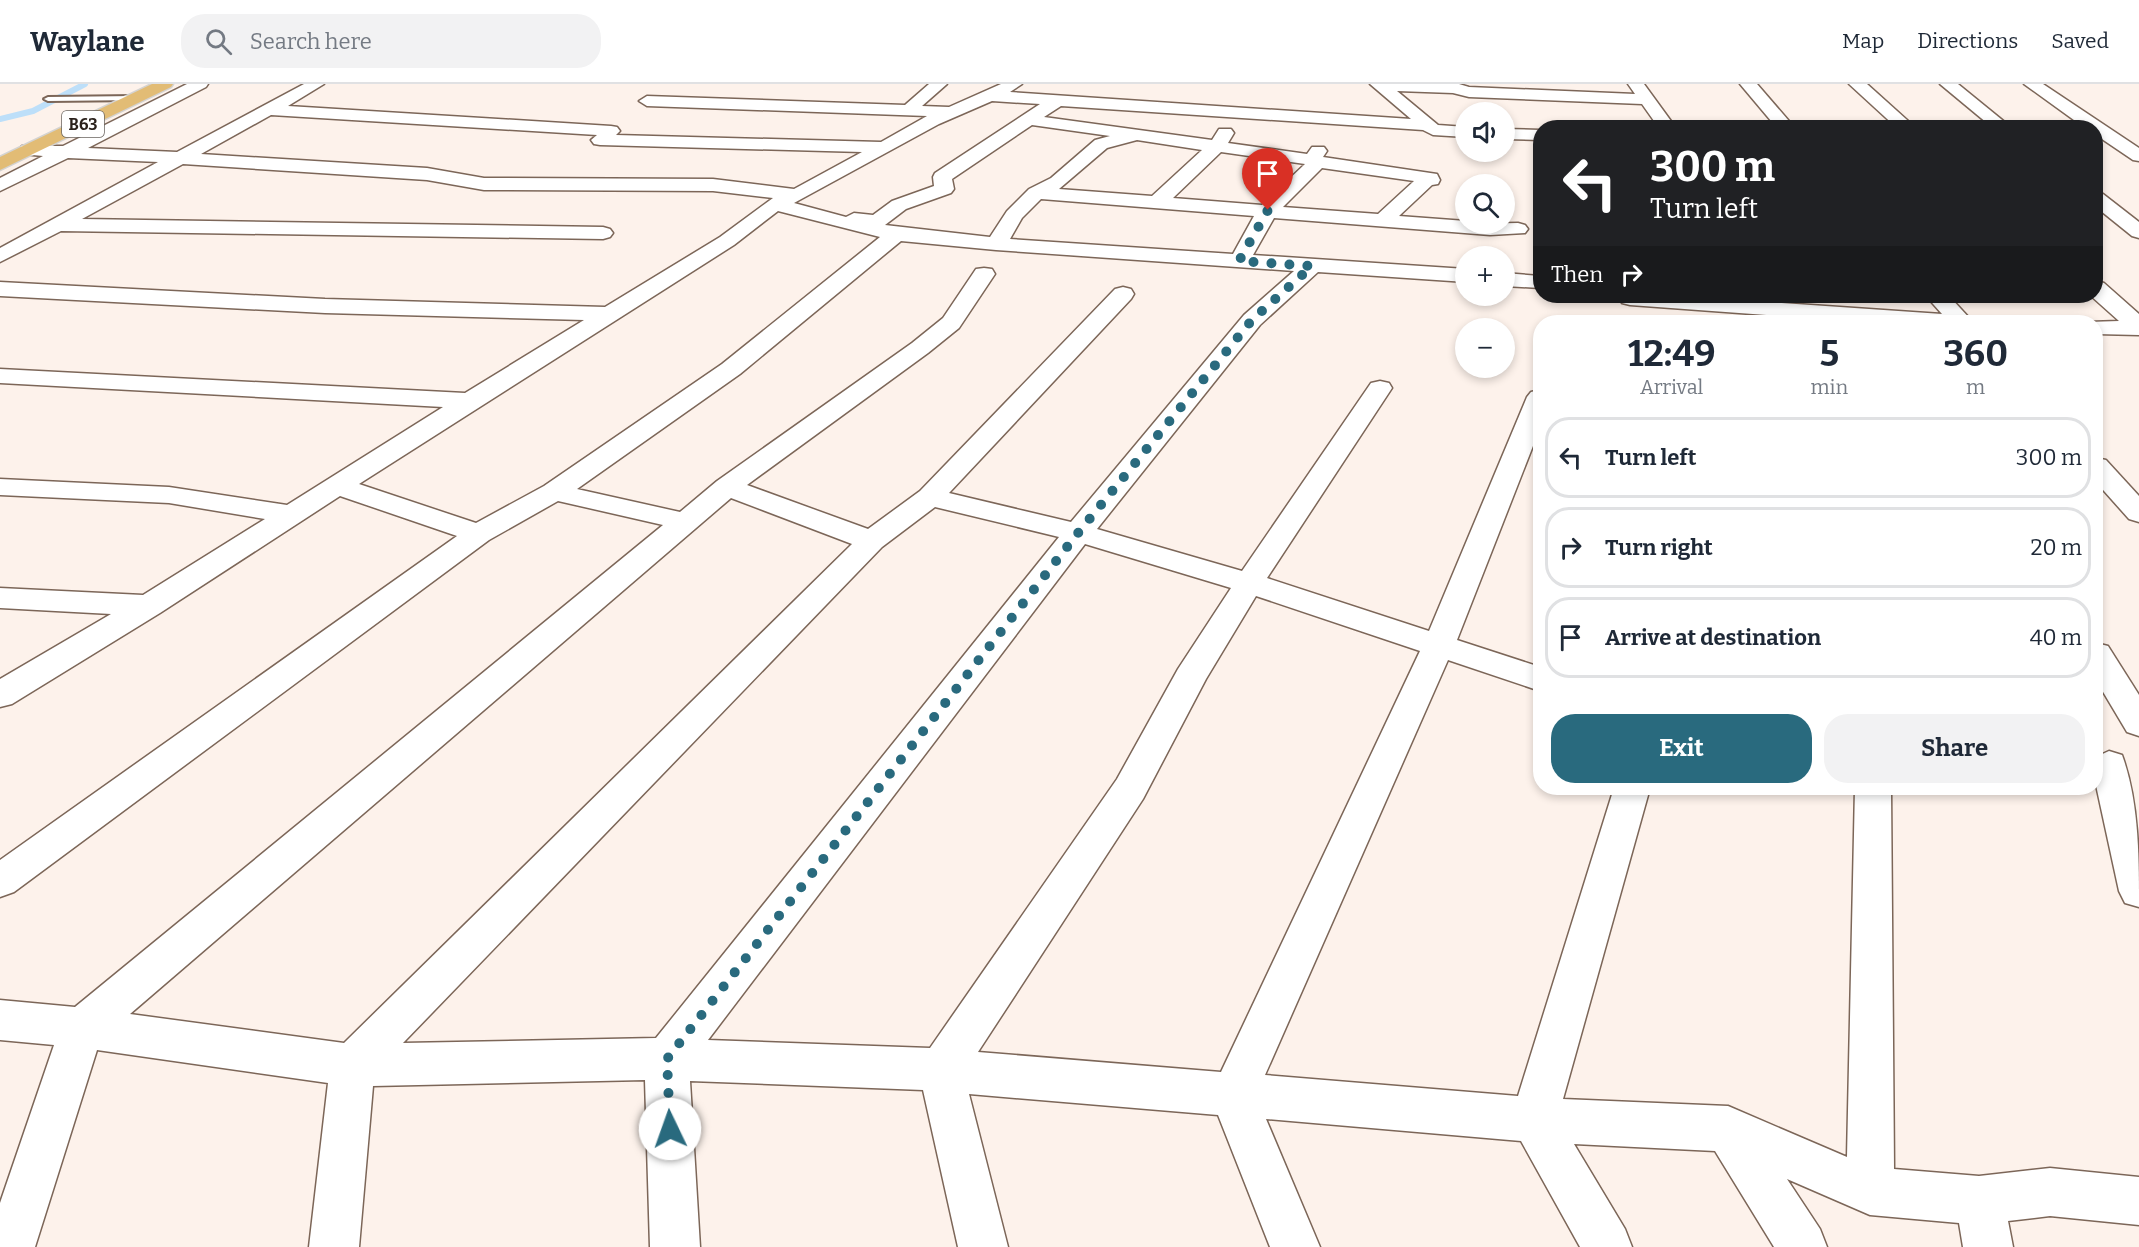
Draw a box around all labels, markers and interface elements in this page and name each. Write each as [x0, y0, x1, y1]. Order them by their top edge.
search box [181, 14, 601, 68]
text: Waylane [30, 25, 145, 58]
icon: search [202, 25, 235, 58]
text: Search here [250, 28, 372, 55]
text: Map [1842, 28, 1884, 54]
text: Directions [1917, 28, 2018, 54]
text: Saved [2051, 28, 2109, 54]
map controls [1455, 102, 1515, 378]
button: sound [1455, 102, 1515, 162]
road number: B63 [62, 111, 104, 137]
text: 300 m [1650, 142, 1775, 192]
icon: left [1551, 144, 1629, 222]
pin [1242, 148, 1293, 210]
icon: arrive [1251, 157, 1284, 190]
button: search [1455, 174, 1515, 234]
text: Turn left [1650, 193, 1758, 225]
button: + [1455, 246, 1515, 306]
icon: right [1615, 258, 1648, 291]
text: Then [1551, 261, 1603, 288]
button: − [1455, 318, 1515, 378]
text: 12:49 [1628, 332, 1715, 376]
text: 5 [1819, 332, 1839, 376]
text: 360 [1943, 332, 2008, 376]
text: Arrival [1640, 375, 1703, 399]
text: min [1810, 375, 1848, 399]
text: m [1966, 375, 1985, 399]
icon: left [1554, 441, 1587, 474]
text: Turn left [1605, 444, 1697, 471]
text: 300 m [2016, 444, 2082, 471]
icon: right [1554, 531, 1587, 564]
text: Turn right [1605, 534, 1713, 561]
text: 20 m [2031, 534, 2082, 561]
icon: arrive [1554, 621, 1587, 654]
text: Arrive at destination [1605, 624, 1821, 651]
text: 40 m [2030, 624, 2082, 651]
button: Exit [1551, 714, 1812, 783]
button: Share [1824, 714, 2085, 783]
position arrow [638, 1097, 702, 1161]

